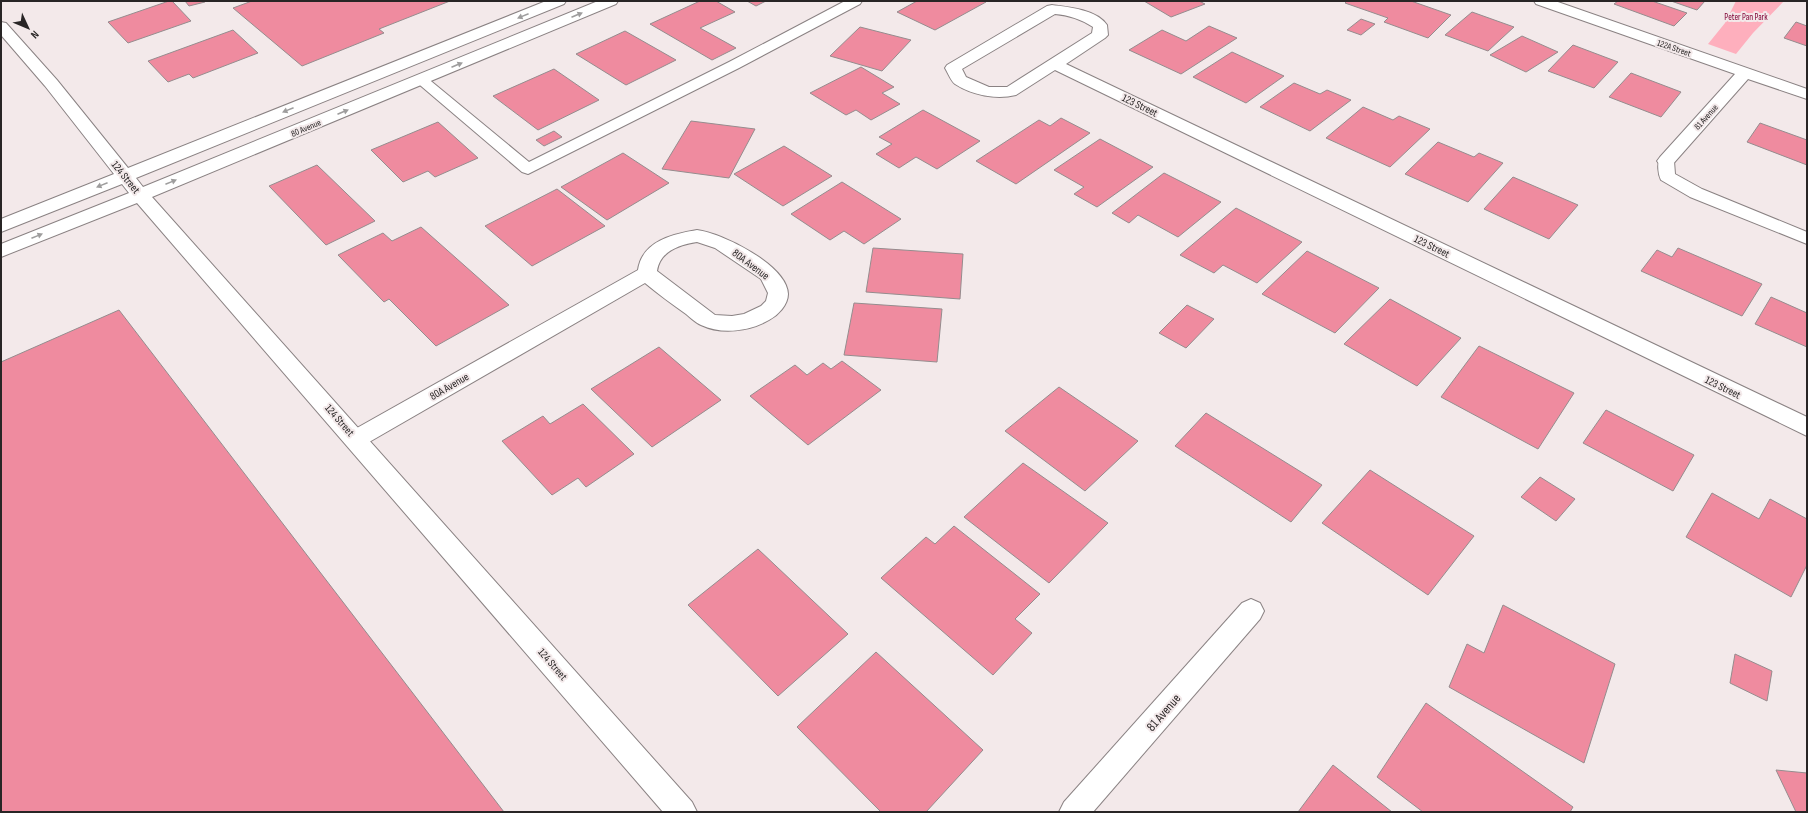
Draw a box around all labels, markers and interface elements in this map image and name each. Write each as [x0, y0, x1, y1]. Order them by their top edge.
north arrow [8, 8, 48, 48]
one-way arrow [571, 12, 582, 18]
park label: Peter Pan Park [1724, 12, 1768, 23]
one-way arrow [517, 13, 529, 19]
text: N [28, 28, 42, 41]
street label: 122A Street [1656, 38, 1692, 59]
one-way arrow [451, 62, 462, 68]
street label: 123 Street [1120, 91, 1160, 120]
street label: 81 Avenue [1692, 102, 1721, 132]
one-way arrow [281, 108, 293, 114]
one-way arrow [337, 109, 349, 115]
street label: 80 Avenue [290, 117, 323, 140]
street label: 124 Street [109, 158, 143, 197]
one-way arrow [165, 179, 177, 185]
one-way arrow [96, 182, 108, 188]
street label: 123 Street [1412, 232, 1452, 261]
one-way arrow [32, 233, 44, 239]
street label: 80A Avenue [730, 246, 772, 283]
street label: 80A Avenue [427, 370, 471, 403]
street label: 123 Street [1703, 373, 1743, 402]
street label: 124 Street [322, 402, 357, 439]
street label: 124 Street [535, 646, 570, 683]
street label: 81 Avenue [1143, 691, 1184, 735]

